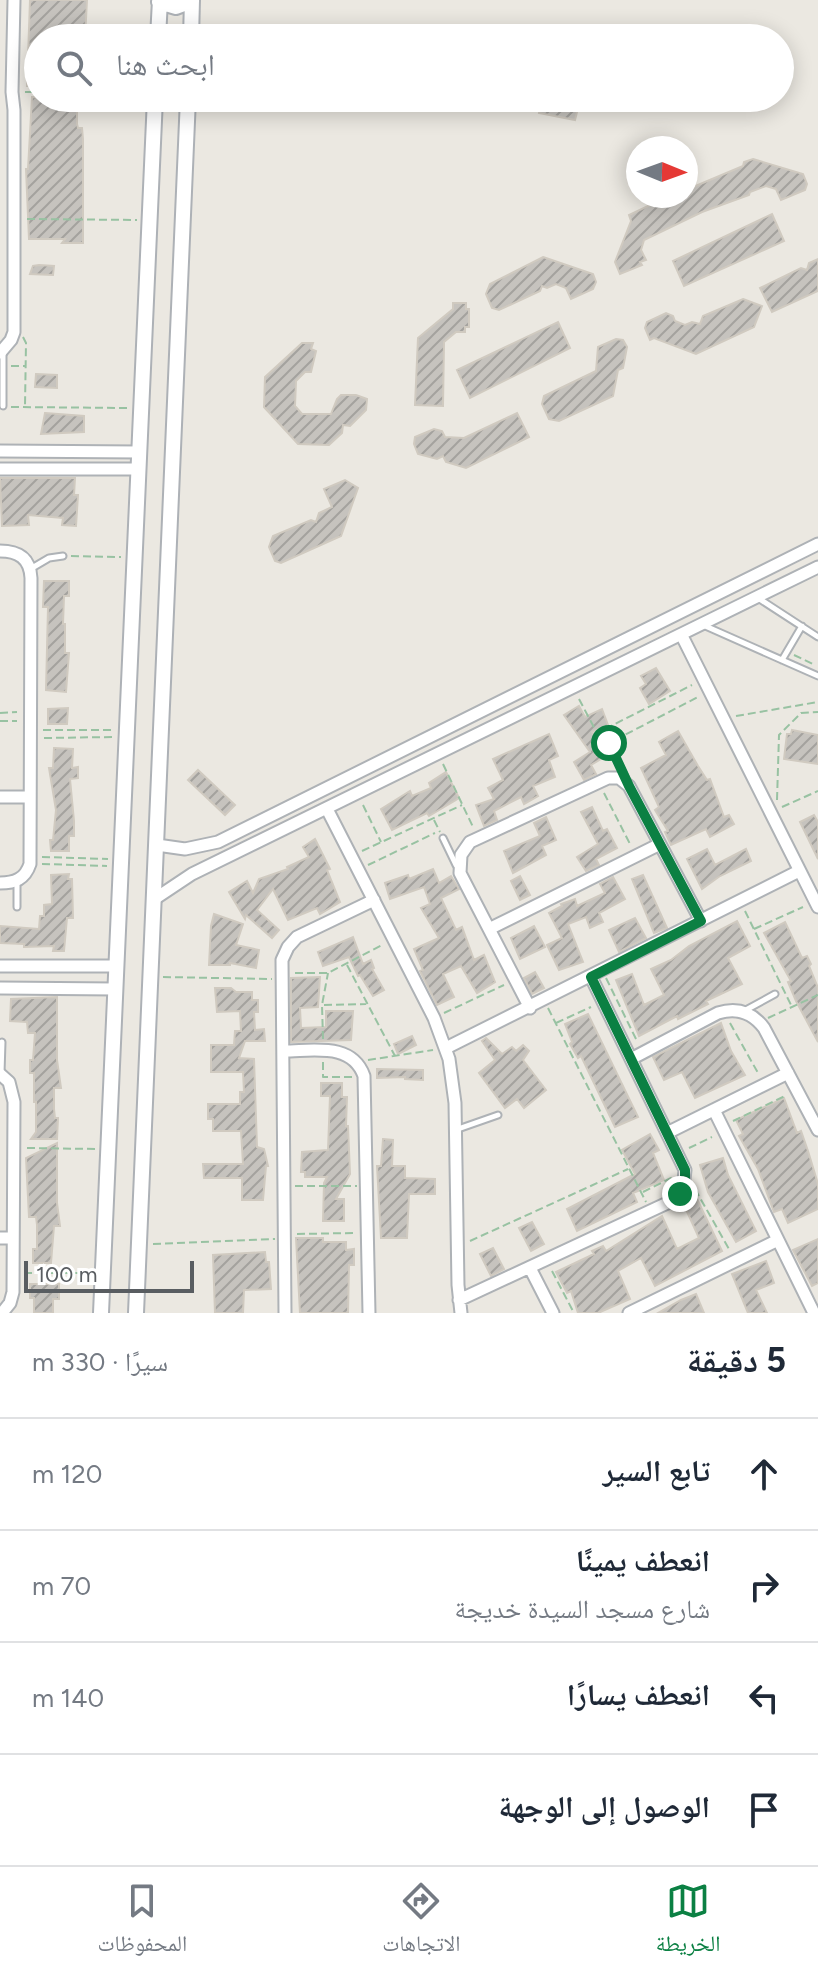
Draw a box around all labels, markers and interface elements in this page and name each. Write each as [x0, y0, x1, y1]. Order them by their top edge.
search box [24, 24, 794, 112]
icon: search [52, 46, 96, 90]
text: ابحث هنا [116, 46, 215, 83]
north arrow [626, 136, 698, 208]
route start [591, 725, 627, 761]
route end [662, 1176, 698, 1212]
scale bar [24, 1257, 194, 1293]
text: 100 m [36, 1261, 97, 1288]
text: 5 دقيقة [687, 1340, 786, 1381]
text: سيرًا · 330 m [32, 1346, 168, 1378]
text: تابع السير [603, 1452, 710, 1489]
icon: ahead [742, 1452, 786, 1496]
text: 120 m [32, 1458, 103, 1490]
text: انعطف يمينًا [576, 1542, 710, 1579]
icon: right [742, 1564, 786, 1608]
text: 70 m [32, 1570, 91, 1602]
text: شارع مسجد السيدة خديجة [454, 1593, 710, 1625]
text: انعطف يسارًا [567, 1676, 710, 1713]
icon: left [742, 1676, 786, 1720]
text: 140 m [32, 1682, 104, 1714]
text: الوصول إلى الوجهة [498, 1788, 710, 1825]
icon: arrive [742, 1788, 786, 1832]
tab: المحفوظات [98, 1879, 187, 1965]
tab: الاتجاهات [382, 1879, 460, 1965]
tab: الخريطة [656, 1879, 720, 1965]

